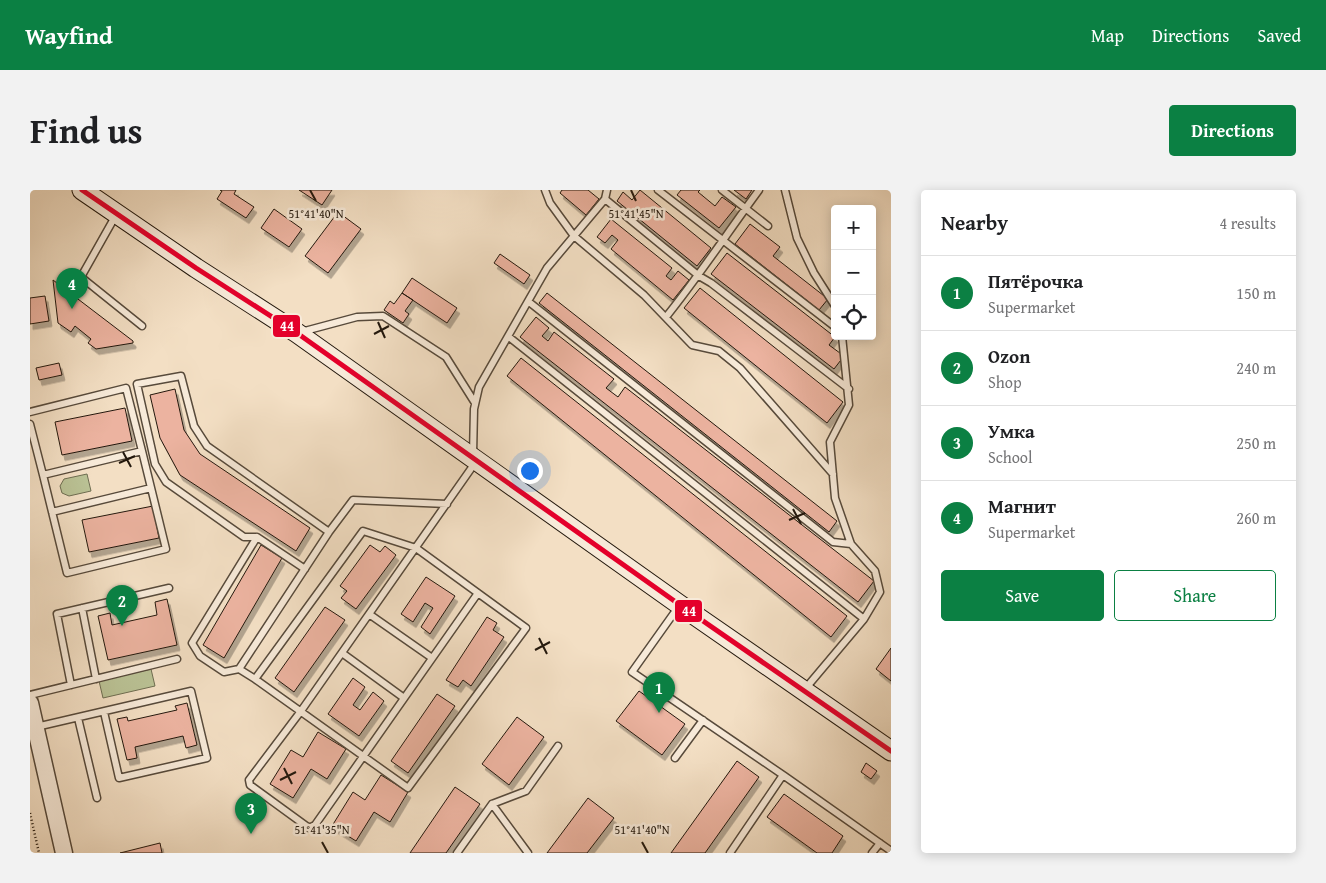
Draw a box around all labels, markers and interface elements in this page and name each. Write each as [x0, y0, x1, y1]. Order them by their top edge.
text: Wayfind [25, 18, 113, 53]
text: Map [1091, 22, 1124, 49]
text: Directions [1152, 22, 1229, 49]
text: Saved [1257, 22, 1301, 49]
text: Find us [30, 105, 143, 156]
button: Directions [1169, 105, 1296, 156]
text: 51°41'40"N [288, 205, 344, 222]
text: 51°41'45"N [608, 205, 664, 222]
map controls [831, 205, 876, 340]
button: + [831, 205, 876, 250]
text: Nearby [941, 207, 1008, 238]
text: 4 results [1219, 211, 1276, 235]
button: − [831, 250, 876, 295]
text: Пятёрочка [988, 267, 1083, 295]
pin: 4 [56, 268, 88, 309]
text: 1 [953, 281, 961, 305]
text: 150 m [1236, 281, 1276, 305]
button: locate [831, 295, 876, 340]
text: Supermarket [988, 295, 1075, 319]
line badge: 44 [272, 314, 301, 338]
text: 44 [280, 316, 294, 336]
text: Ozon [988, 342, 1030, 370]
text: 2 [953, 356, 961, 380]
text: 240 m [1236, 356, 1276, 380]
text: Shop [988, 370, 1022, 394]
text: Умка [988, 417, 1035, 445]
text: 3 [953, 431, 961, 455]
text: 250 m [1236, 431, 1276, 455]
text: School [988, 445, 1032, 469]
your location [517, 458, 543, 484]
text: Магнит [988, 492, 1056, 520]
text: 4 [953, 506, 961, 530]
text: 260 m [1236, 506, 1276, 530]
text: Supermarket [988, 520, 1075, 544]
button: Save [941, 570, 1104, 621]
button: Share [1114, 570, 1276, 621]
pin: 2 [106, 585, 138, 626]
line badge: 44 [674, 599, 703, 623]
text: 44 [682, 601, 696, 621]
pin: 1 [643, 672, 675, 713]
pin: 3 [235, 793, 267, 834]
text: 51°41'35"N [294, 821, 350, 838]
text: 51°41'40"N [614, 821, 670, 838]

